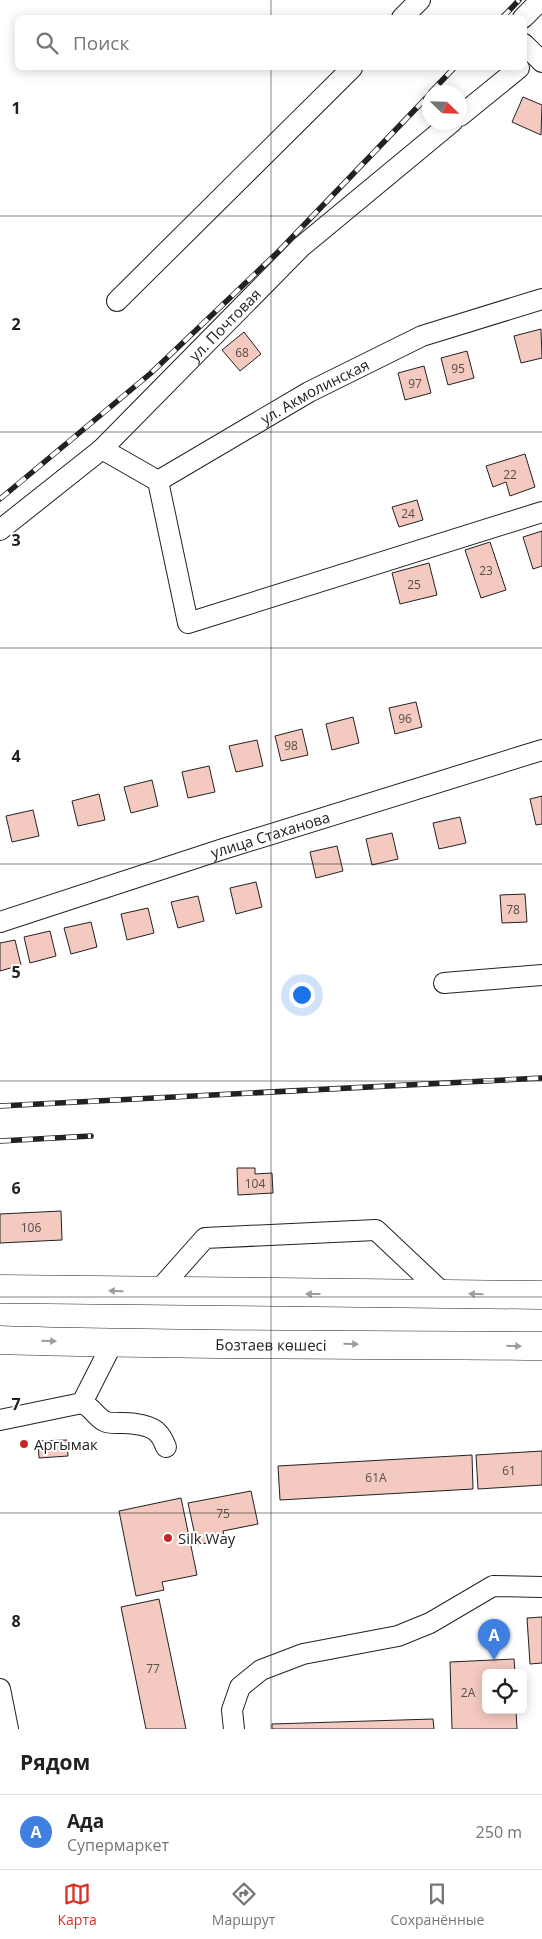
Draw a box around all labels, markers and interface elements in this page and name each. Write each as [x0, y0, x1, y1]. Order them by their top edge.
search box [15, 15, 527, 70]
icon: search [33, 29, 61, 57]
text: Поиск [73, 30, 129, 56]
north arrow [422, 85, 467, 130]
text: 1 [11, 97, 21, 119]
street label: ул. Почтовая [184, 284, 265, 365]
text: 2 [11, 313, 21, 335]
house number: 68 [235, 344, 249, 361]
street label: ул. Акмолинская [257, 354, 372, 429]
house number: 95 [451, 360, 465, 377]
house number: 97 [408, 375, 422, 392]
house number: 22 [503, 466, 517, 483]
house number: 24 [401, 505, 415, 522]
text: 3 [11, 529, 21, 551]
house number: 23 [479, 562, 493, 579]
house number: 25 [407, 576, 421, 593]
house number: 96 [398, 710, 412, 727]
house number: 98 [284, 737, 298, 754]
text: 4 [11, 745, 21, 767]
street label: улица Стаханова [208, 807, 332, 862]
house number: 78 [506, 901, 520, 918]
text: 5 [11, 961, 21, 983]
your location [289, 982, 315, 1008]
house number: 104 [245, 1175, 265, 1192]
text: 6 [11, 1177, 21, 1199]
house number: 106 [21, 1219, 41, 1236]
one-way arrow [108, 1287, 124, 1295]
one-way arrow [305, 1290, 321, 1298]
one-way arrow [468, 1290, 484, 1298]
street label: Бозтаев көшесі [215, 1334, 327, 1355]
one-way arrow [41, 1338, 57, 1346]
one-way arrow [343, 1340, 359, 1348]
one-way arrow [506, 1342, 522, 1350]
text: 7 [11, 1393, 21, 1415]
place label: Аргымак [34, 1434, 98, 1454]
marker: Аргымак [18, 1438, 30, 1450]
house number: 61 [502, 1462, 516, 1479]
house number: 61А [365, 1469, 387, 1486]
house number: 75 [216, 1505, 230, 1522]
place label: Silk Way [178, 1528, 236, 1548]
marker: Silk Way [162, 1532, 174, 1544]
text: 8 [11, 1610, 21, 1632]
pin: A [478, 1619, 510, 1660]
house number: 77 [146, 1660, 160, 1677]
map controls [482, 1669, 527, 1714]
button: locate [482, 1669, 527, 1714]
house number: 2А [461, 1684, 476, 1701]
text: Рядом [20, 1748, 90, 1776]
text: Ада [67, 1808, 104, 1834]
text: A [30, 1821, 42, 1843]
text: 250 m [476, 1821, 522, 1843]
text: Супермаркет [67, 1834, 169, 1856]
tab: Карта [58, 1880, 97, 1929]
tab: Маршрут [212, 1880, 275, 1929]
tab: Сохранённые [390, 1880, 484, 1929]

